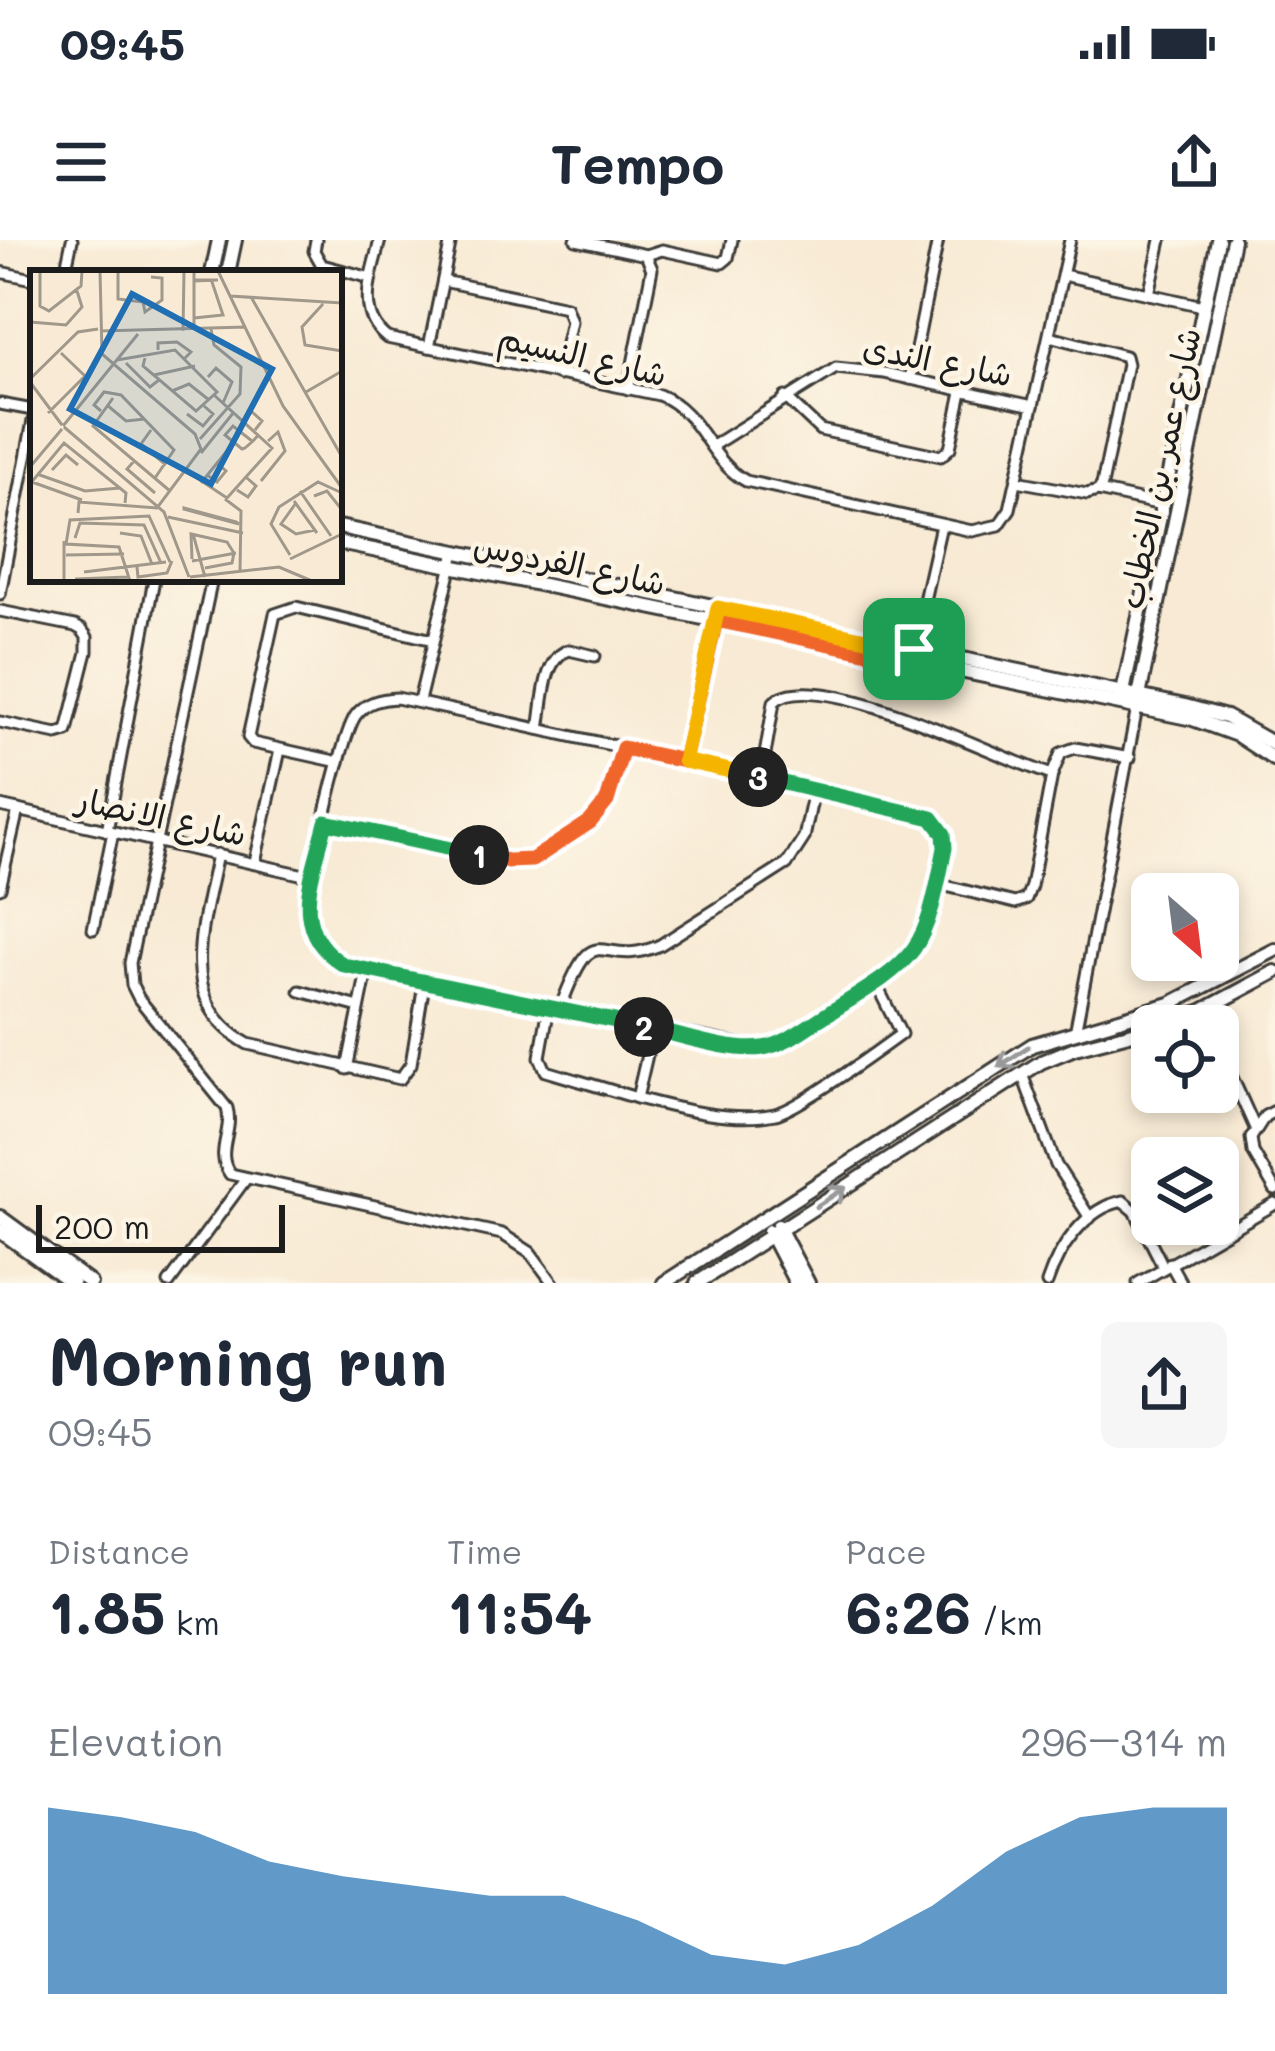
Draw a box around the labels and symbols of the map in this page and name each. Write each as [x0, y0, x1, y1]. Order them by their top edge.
inset map [30, 270, 342, 582]
street label: شارع النسيم [493, 314, 671, 400]
street label: شارع الندى [859, 323, 1016, 398]
street label: شارع عمر بن الخطاب [1107, 324, 1213, 613]
street label: شارع الفردوس [469, 521, 670, 607]
pin [863, 598, 965, 700]
pin: 3 [728, 747, 788, 807]
street label: شارع الانصار [69, 775, 251, 858]
pin: 1 [449, 825, 509, 885]
north arrow [1131, 873, 1239, 981]
pin: 2 [614, 997, 674, 1057]
one-way arrow [997, 1045, 1031, 1070]
one-way arrow [814, 1185, 848, 1210]
scale bar [36, 1199, 285, 1252]

